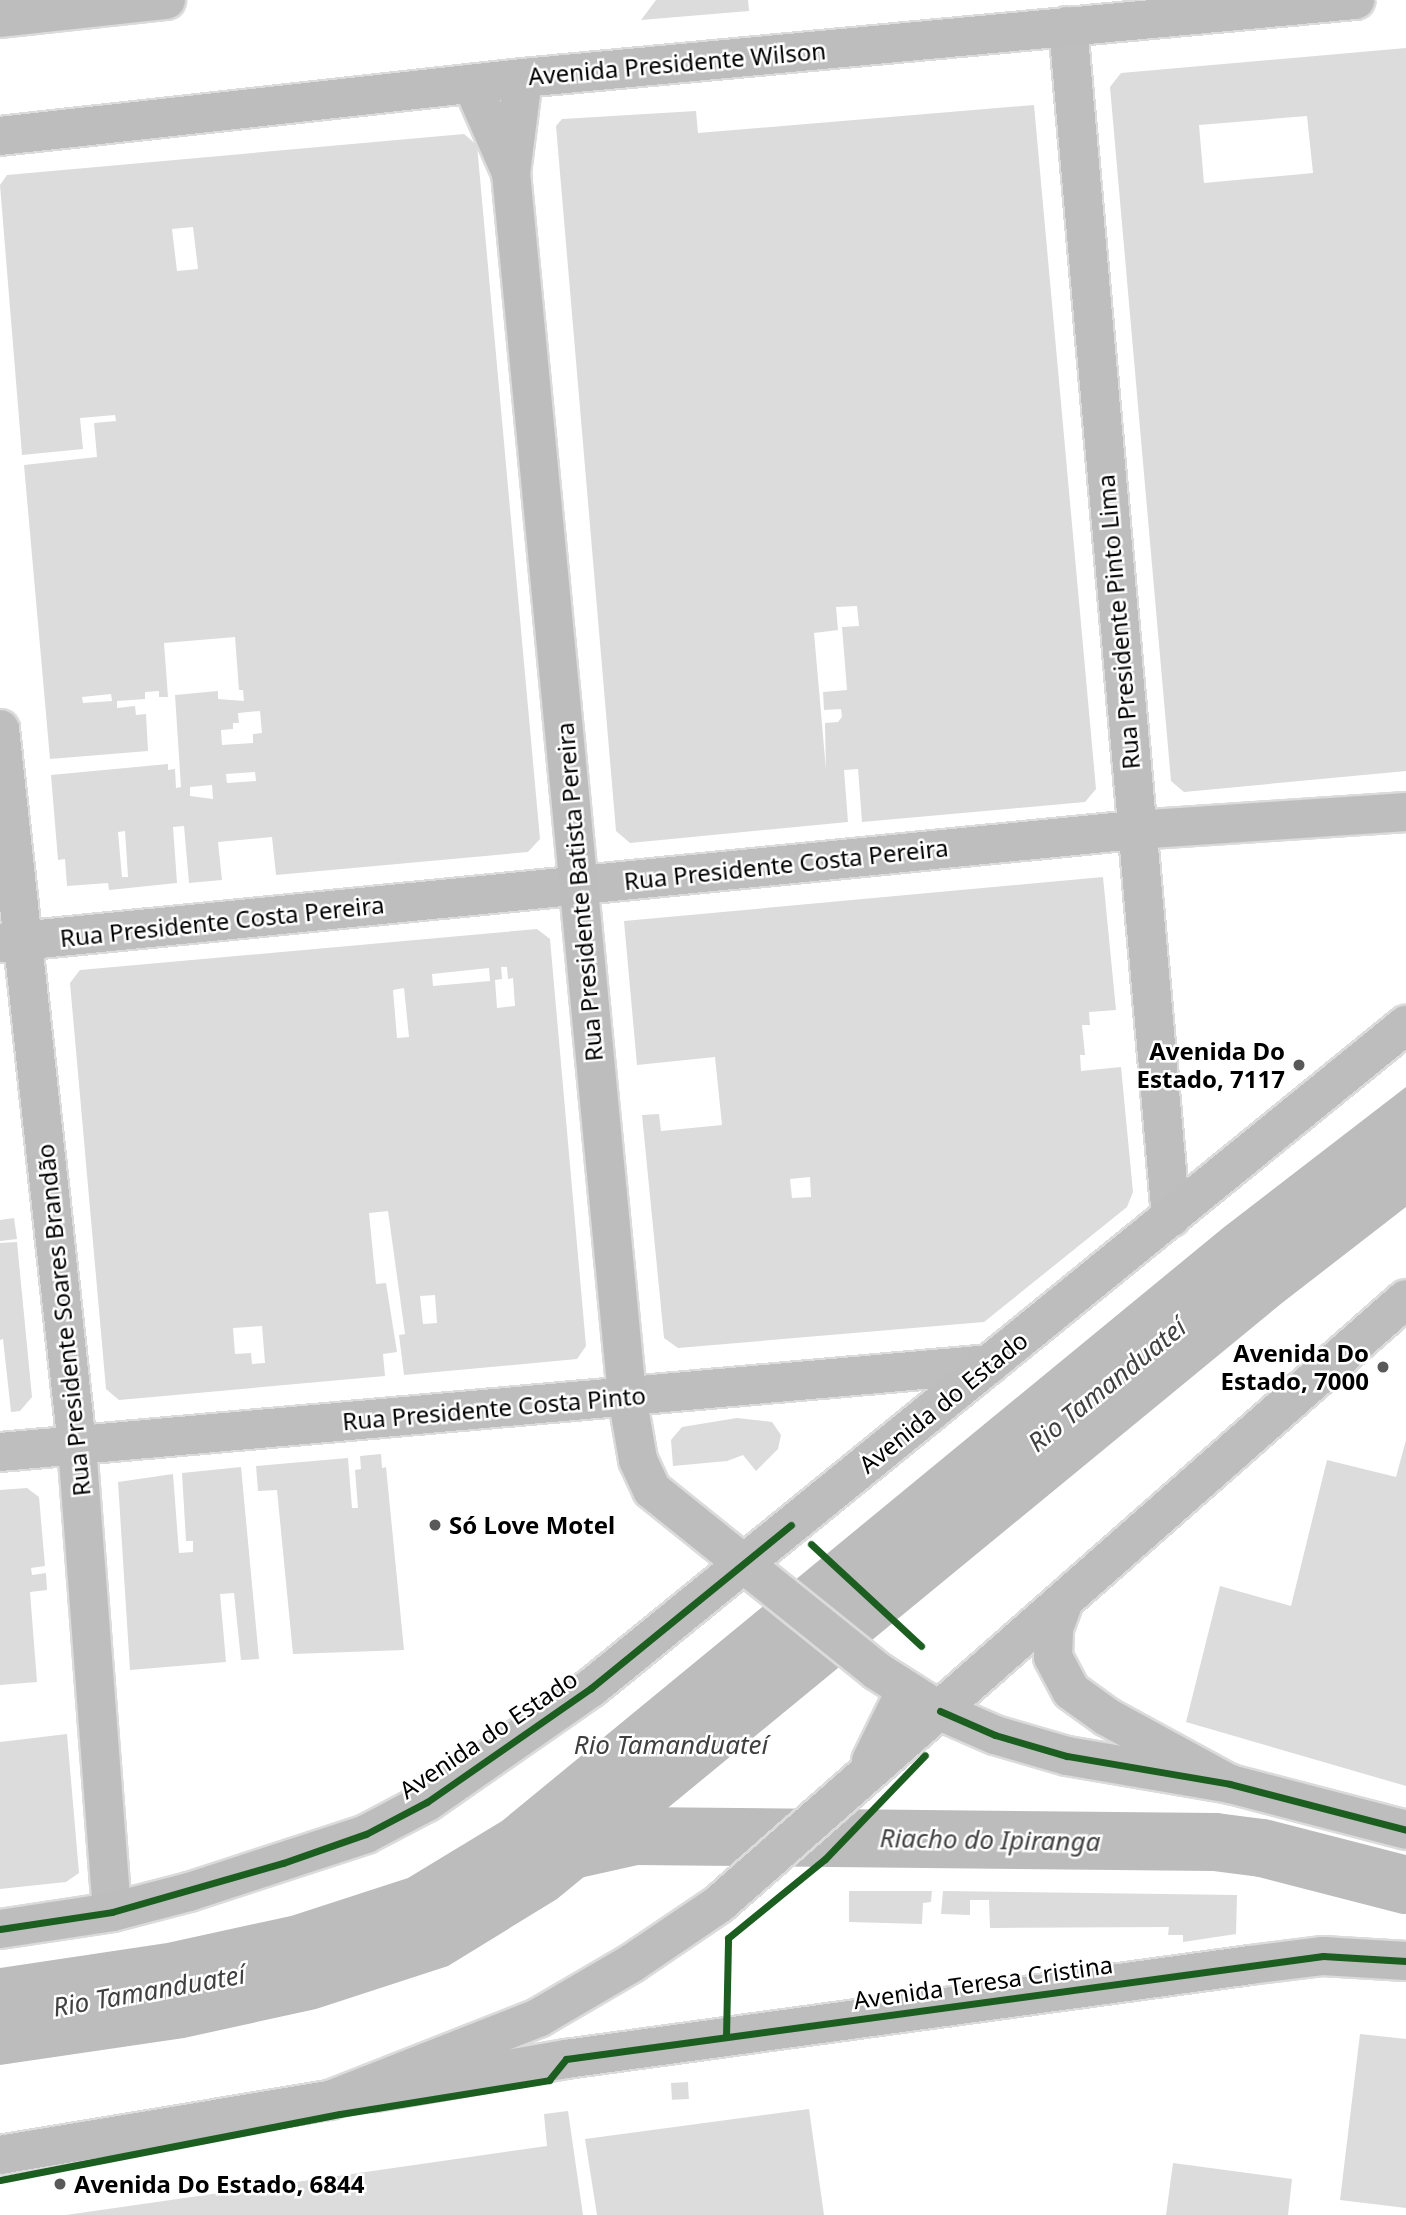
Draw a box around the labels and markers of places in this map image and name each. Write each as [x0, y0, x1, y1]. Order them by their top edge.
place label: Avenida Do Estado, 7117 [1137, 1037, 1285, 1093]
marker: Avenida Do Estado, 7117 [1291, 1057, 1307, 1073]
place label: Avenida Do Estado, 7000 [1221, 1339, 1369, 1395]
marker: Avenida Do Estado, 7000 [1375, 1359, 1391, 1375]
place label: Só Love Motel [449, 1511, 615, 1539]
marker: Só Love Motel [427, 1517, 443, 1533]
place label: Avenida Do Estado, 6844 [74, 2170, 364, 2198]
marker: Avenida Do Estado, 6844 [52, 2176, 68, 2192]

